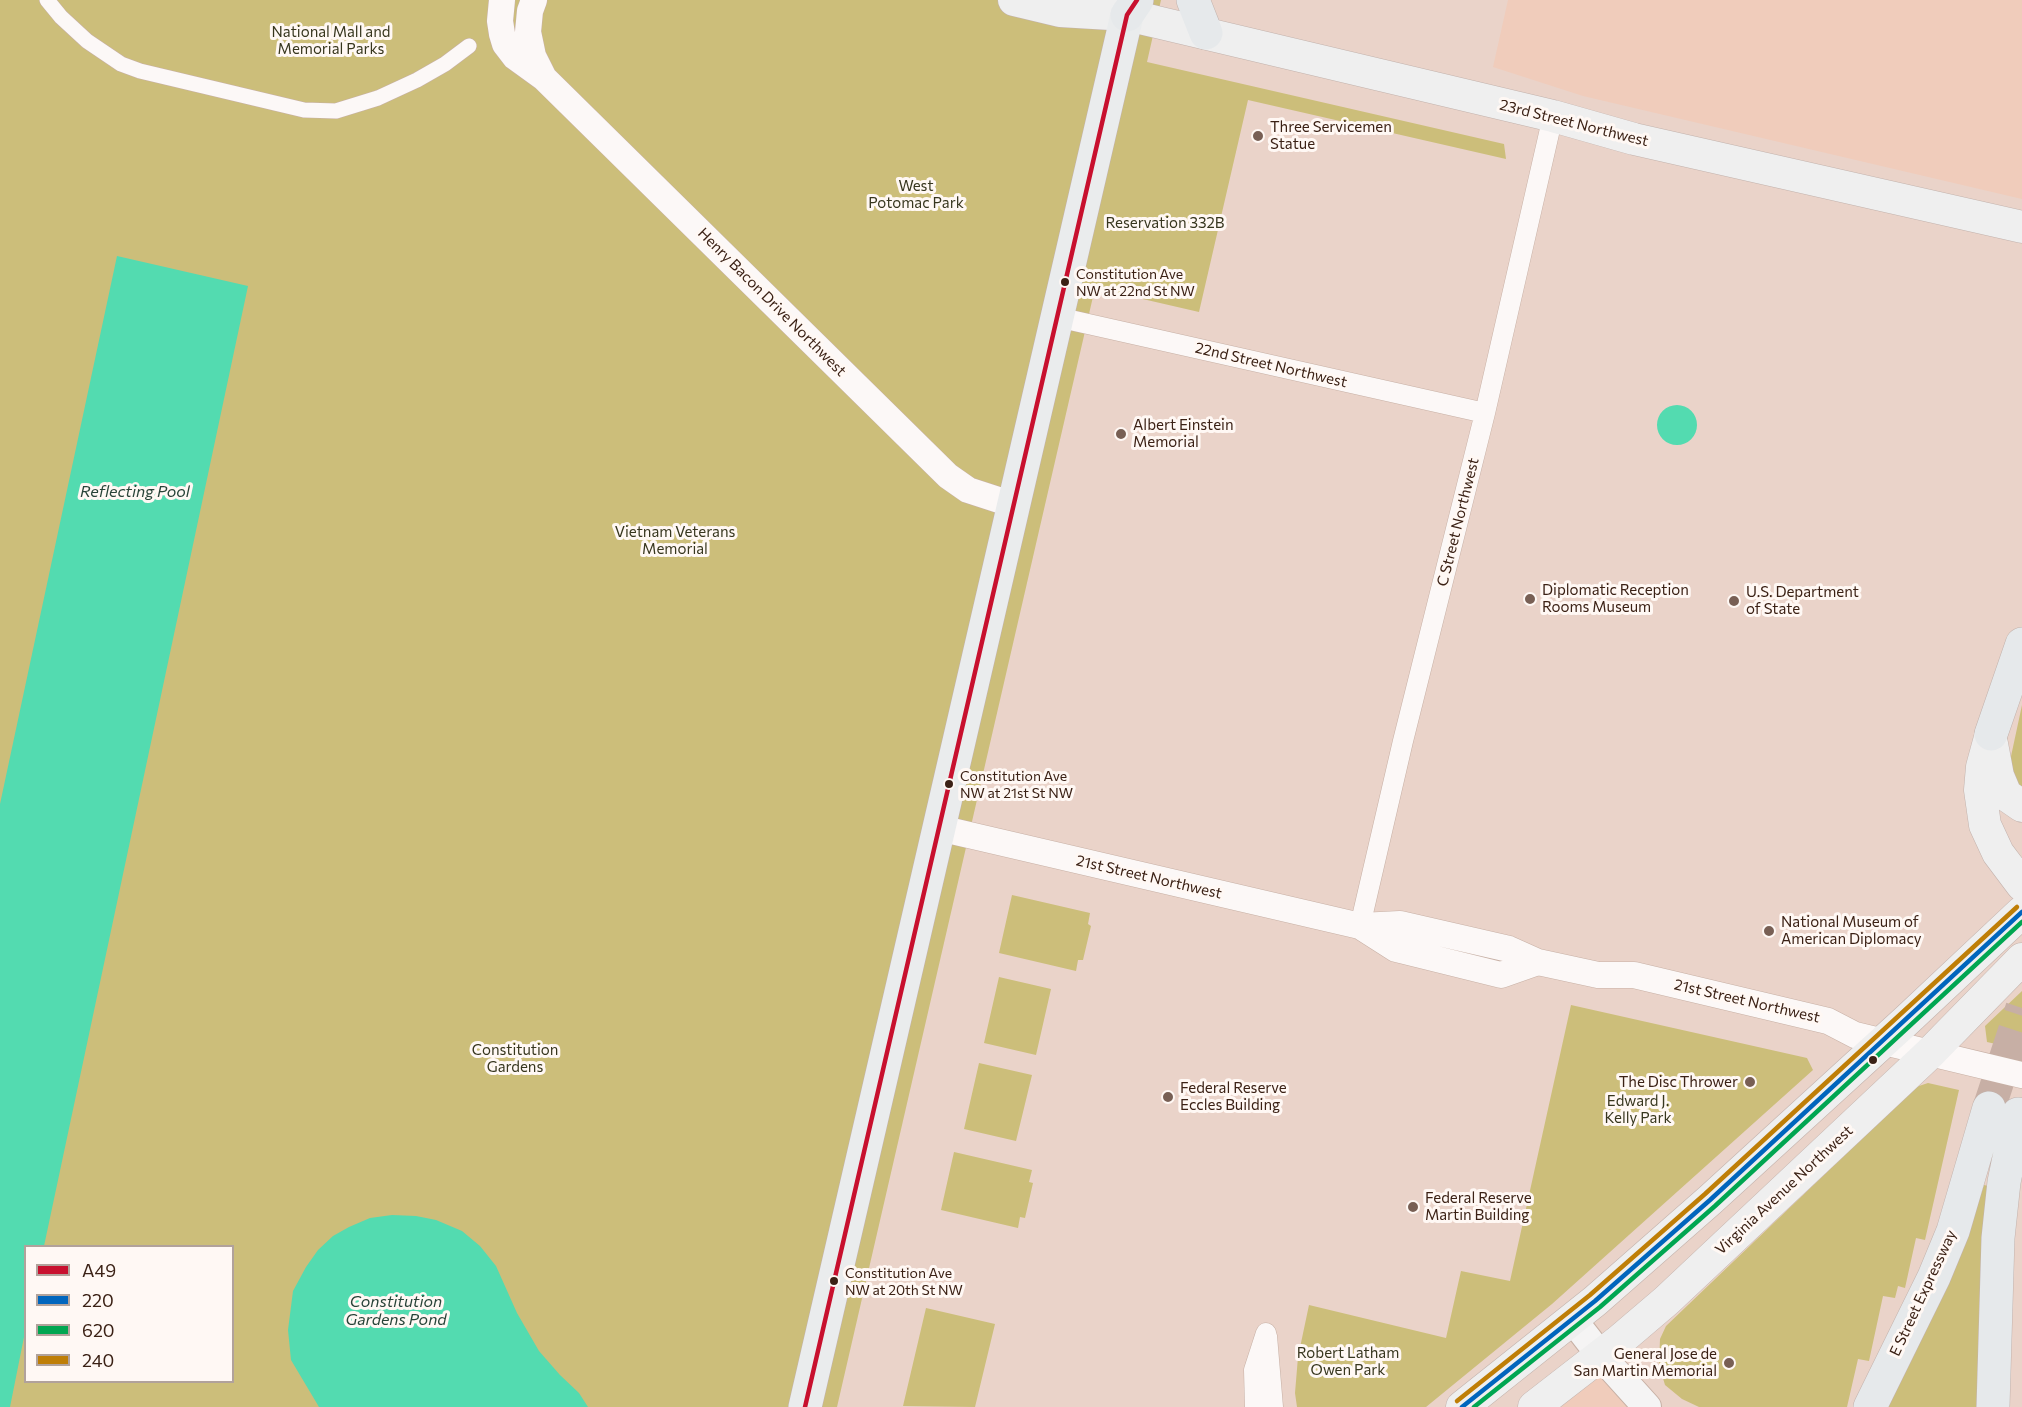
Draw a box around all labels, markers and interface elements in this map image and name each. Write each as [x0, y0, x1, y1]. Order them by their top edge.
park label: National Mall and Memorial Parks [272, 23, 390, 58]
street label: 23rd Street Northwest [1498, 96, 1650, 150]
place label: Three Servicemen Statue [1270, 118, 1392, 153]
marker: Three Servicemen Statue [1251, 129, 1265, 143]
park label: West Potomac Park [868, 177, 964, 212]
park label: Reservation 332B [1105, 214, 1225, 232]
street label: Henry Bacon Drive Northwest [694, 224, 850, 380]
place label: Constitution Ave NW at 22nd St NW [1076, 266, 1195, 298]
marker: Constitution Ave NW at 22nd St NW [1059, 276, 1071, 288]
street label: 22nd Street Northwest [1193, 339, 1349, 391]
place label: Albert Einstein Memorial [1133, 416, 1233, 451]
marker: Albert Einstein Memorial [1114, 427, 1128, 441]
street label: C Street Northwest [1433, 456, 1483, 588]
water label: Reflecting Pool [80, 482, 190, 502]
park label: Vietnam Veterans Memorial [615, 523, 735, 558]
place label: Diplomatic Reception Rooms Museum [1542, 581, 1689, 616]
place label: U.S. Department of State [1746, 583, 1859, 618]
marker: Diplomatic Reception Rooms Museum [1523, 592, 1537, 606]
marker: U.S. Department of State [1727, 594, 1741, 608]
place label: Constitution Ave NW at 21st St NW [960, 768, 1073, 801]
marker: Constitution Ave NW at 21st St NW [943, 778, 955, 790]
street label: 21st Street Northwest [1074, 851, 1224, 903]
place label: National Museum of American Diplomacy [1781, 913, 1922, 948]
marker: National Museum of American Diplomacy [1762, 924, 1776, 938]
street label: 21st Street Northwest [1672, 975, 1822, 1027]
park label: Constitution Gardens [472, 1041, 558, 1076]
unlabelled marker [1867, 1054, 1879, 1066]
place label: The Disc Thrower [1619, 1073, 1738, 1091]
marker: The Disc Thrower [1743, 1075, 1757, 1089]
place label: Federal Reserve Eccles Building [1180, 1079, 1287, 1114]
marker: Federal Reserve Eccles Building [1161, 1090, 1175, 1104]
park label: Edward J. Kelly Park [1604, 1092, 1672, 1127]
street label: Virginia Avenue Northwest [1711, 1121, 1857, 1259]
place label: Federal Reserve Martin Building [1425, 1189, 1532, 1224]
marker: Federal Reserve Martin Building [1406, 1200, 1420, 1214]
street label: E Street Expressway [1886, 1227, 1960, 1359]
legend [24, 1245, 234, 1383]
text: A49 [82, 1259, 116, 1281]
place label: Constitution Ave NW at 20th St NW [845, 1265, 963, 1298]
marker: Constitution Ave NW at 20th St NW [828, 1275, 840, 1287]
text: 220 [82, 1289, 114, 1311]
water label: Constitution Gardens Pond [345, 1292, 447, 1330]
text: 620 [82, 1319, 115, 1341]
park label: Robert Latham Owen Park [1297, 1344, 1399, 1379]
place label: General Jose de San Martin Memorial [1574, 1345, 1717, 1380]
text: 240 [82, 1349, 114, 1371]
marker: General Jose de San Martin Memorial [1722, 1356, 1736, 1370]

